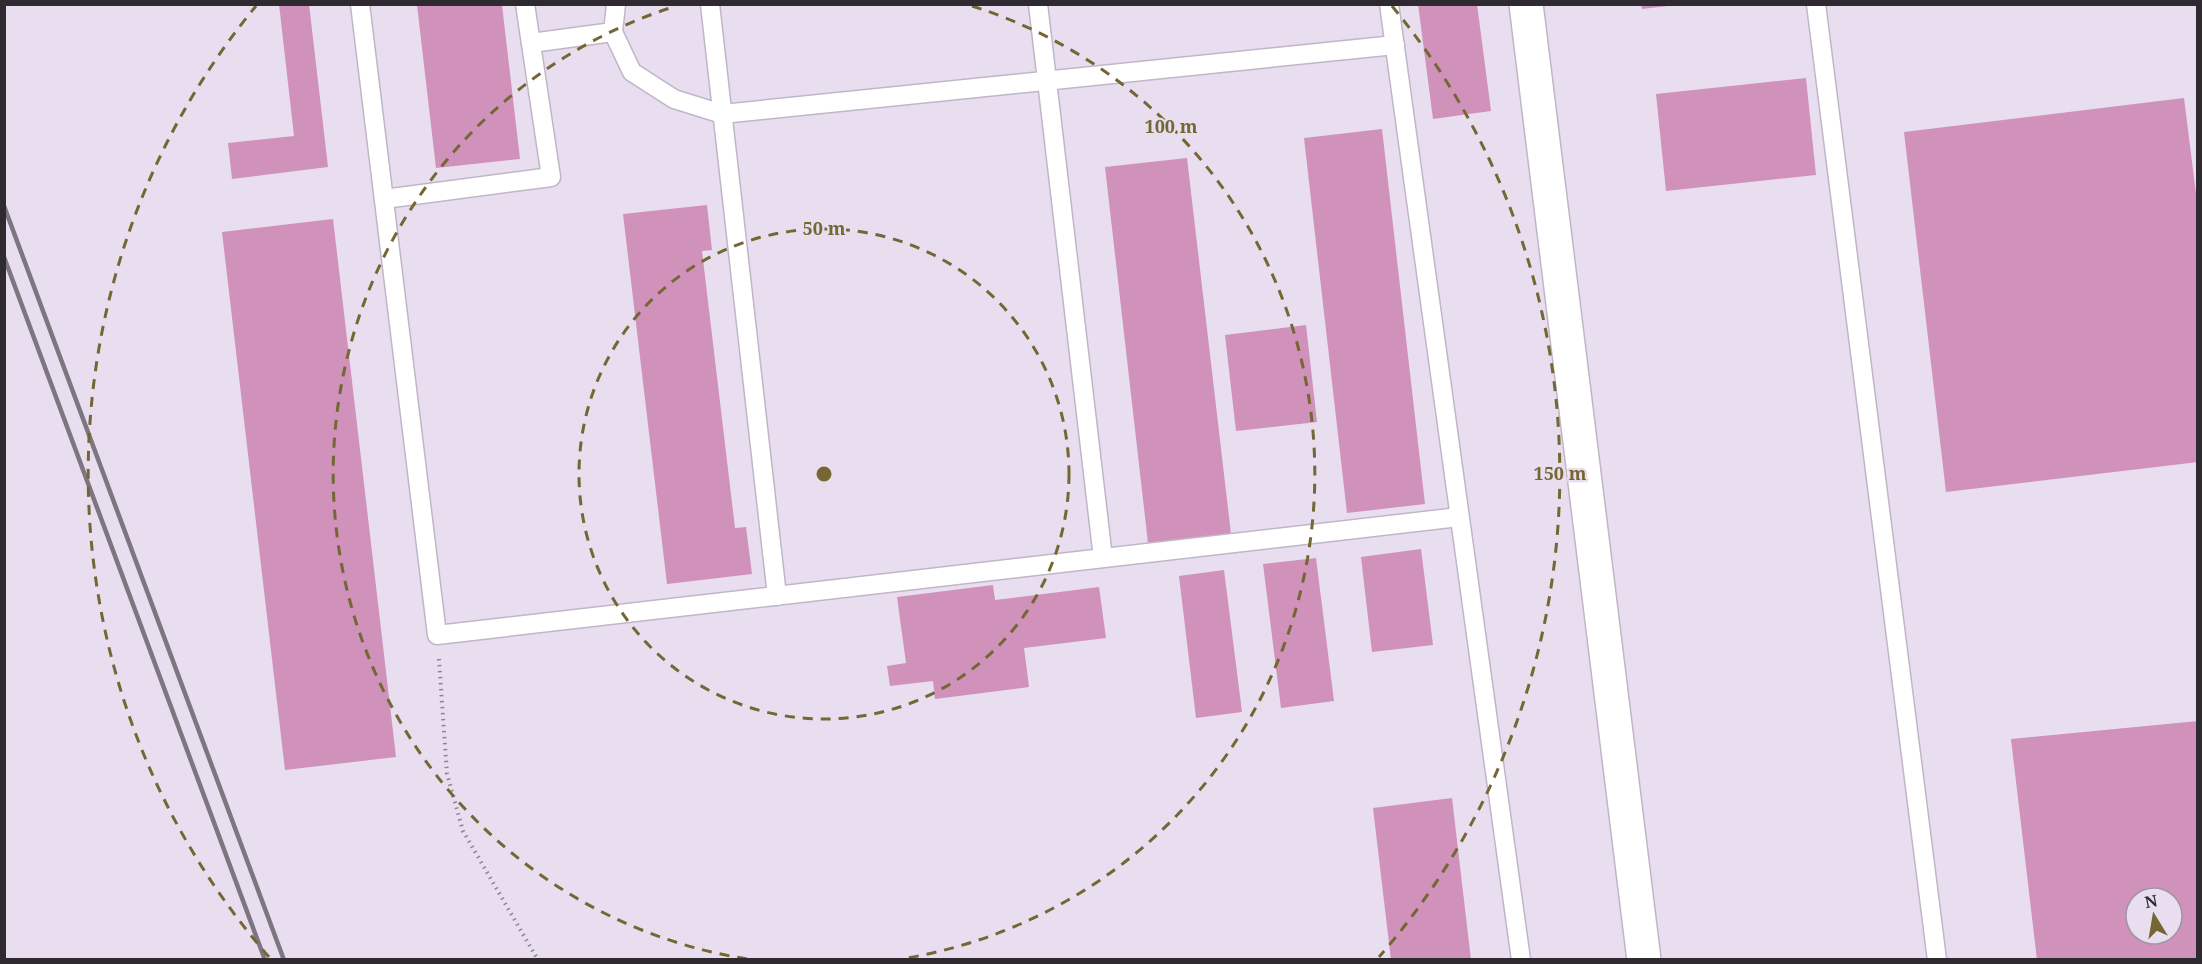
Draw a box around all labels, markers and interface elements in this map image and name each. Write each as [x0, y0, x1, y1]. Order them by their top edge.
text: 100 m [1145, 114, 1198, 138]
text: 50 m [803, 216, 846, 240]
text: 150 m [1534, 461, 1587, 485]
centre of rings [814, 464, 834, 484]
north arrow [2124, 886, 2184, 946]
text: N [2143, 889, 2160, 913]

